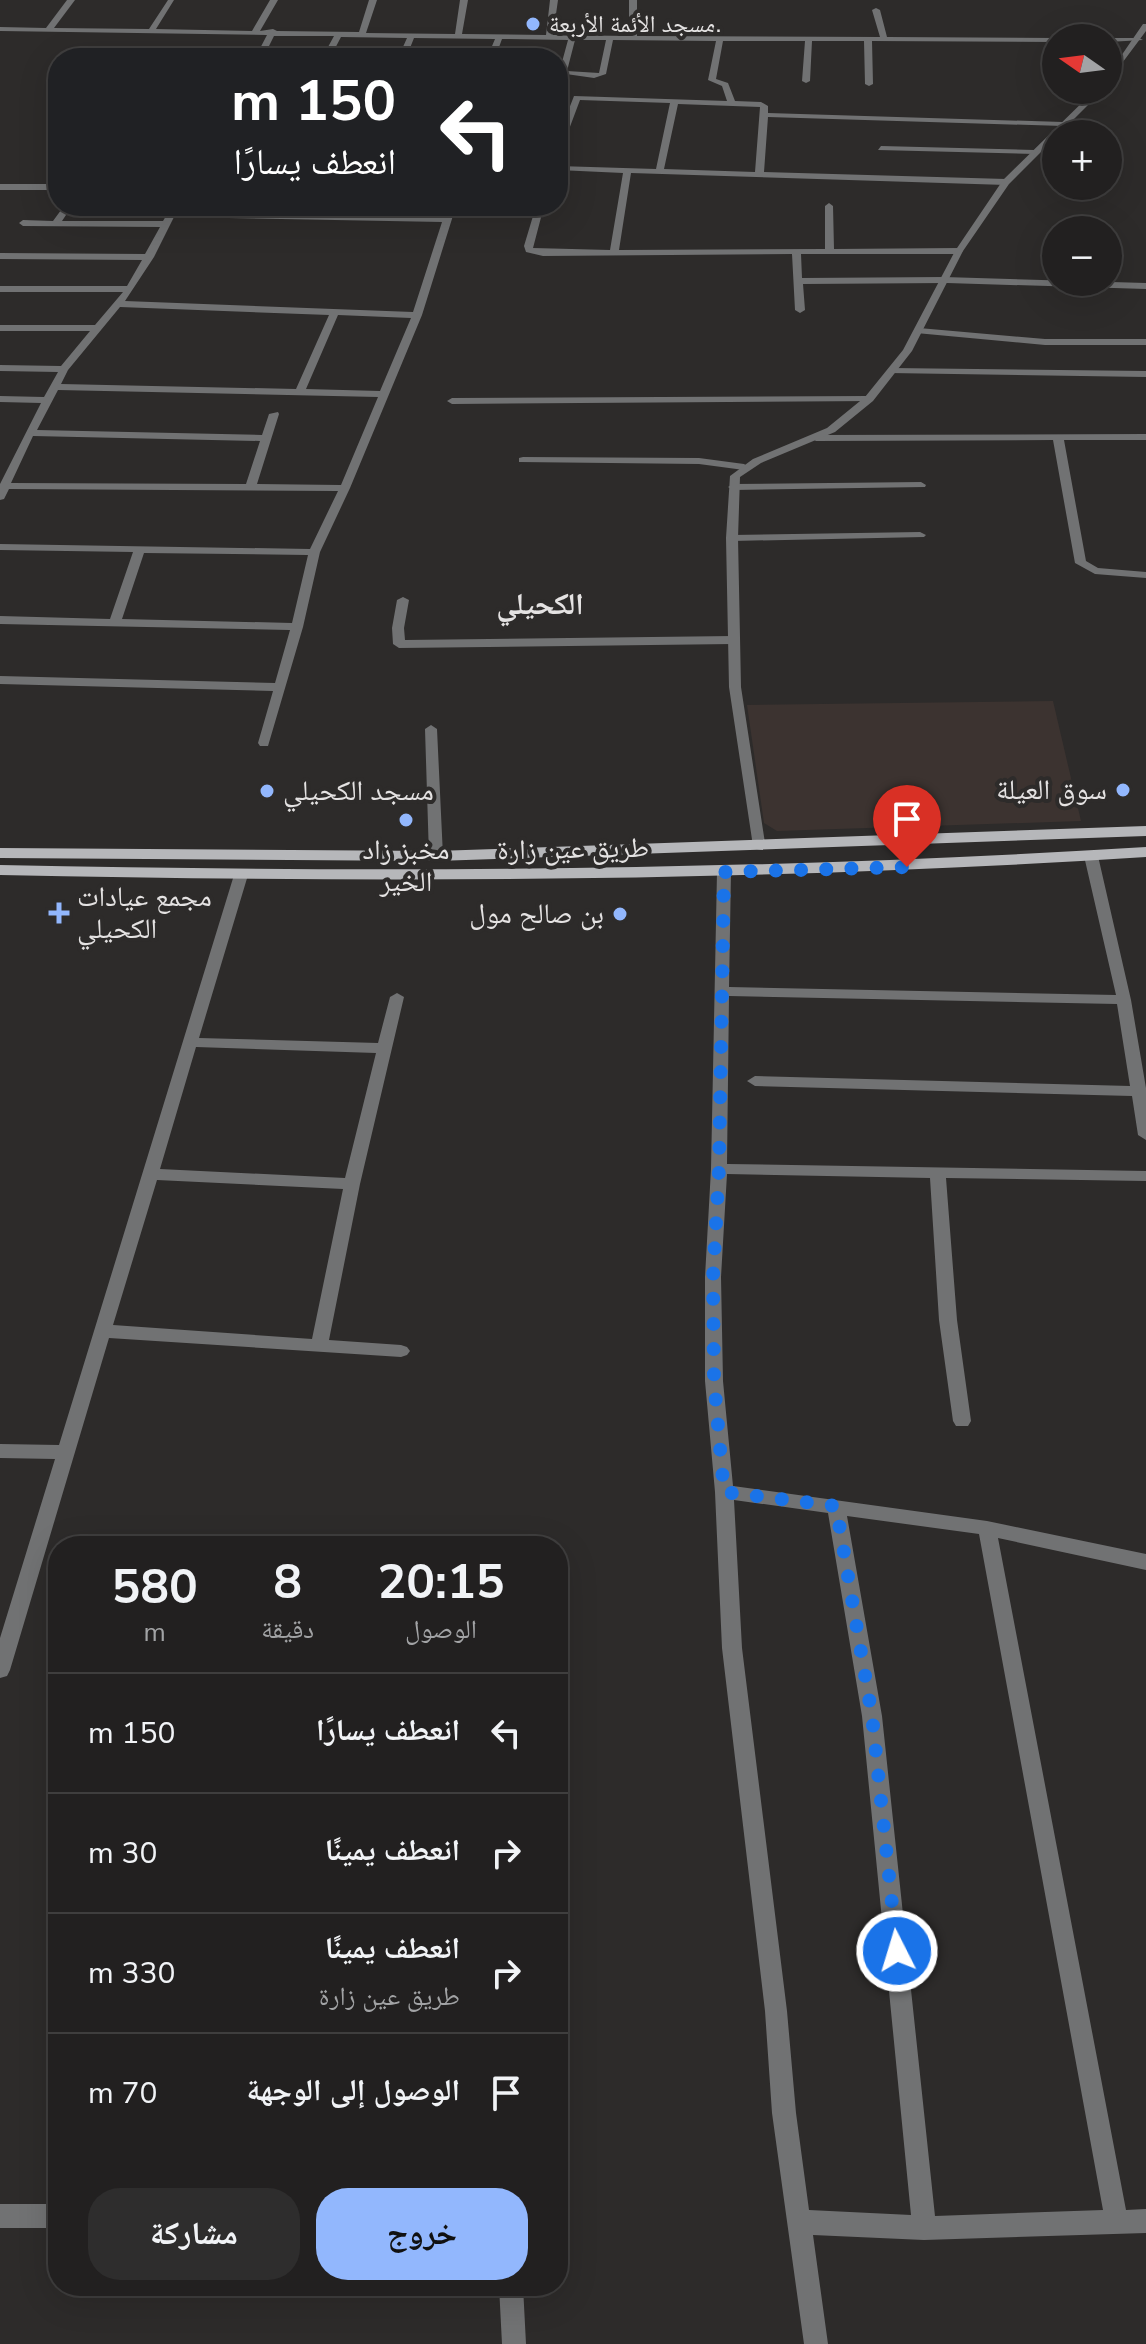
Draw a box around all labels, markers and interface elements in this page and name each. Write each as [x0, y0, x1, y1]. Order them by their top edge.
place label: مسجد الأئمة الأربعة. [549, 8, 721, 40]
marker: مسجد الأئمة الأربعة. [524, 15, 542, 33]
north arrow [1042, 24, 1122, 104]
map controls [1042, 24, 1122, 296]
text: 150 m [231, 63, 396, 140]
icon: left [424, 80, 528, 184]
button: + [1042, 120, 1122, 200]
text: انعطف يسارًا [234, 138, 396, 187]
button: − [1042, 216, 1122, 296]
district label: الكحيلي [496, 584, 584, 627]
place label: سوق العيلة [996, 771, 1107, 809]
place label: مسجد الكحيلي [283, 772, 434, 813]
marker: سوق العيلة [1114, 781, 1132, 799]
marker: مسجد الكحيلي [258, 782, 276, 800]
pin [873, 785, 941, 867]
icon: arrive [885, 797, 929, 841]
marker: مخبز زاد الخير [397, 811, 415, 829]
street label: طريق عين زارة [497, 829, 649, 869]
place label: مخبز زاد الخير [362, 831, 450, 901]
place label: مجمع عيادات الكحيلي [77, 878, 212, 951]
place label: بن صالح مول [469, 895, 604, 933]
marker: مجمع عيادات الكحيلي [48, 902, 70, 924]
marker: بن صالح مول [611, 905, 629, 923]
text: 8 [273, 1549, 302, 1615]
text: 20:15 [377, 1549, 505, 1615]
text: 580 [111, 1554, 198, 1620]
text: دقيقة [261, 1612, 314, 1647]
text: الوصول [405, 1612, 477, 1647]
text: m [143, 1615, 166, 1650]
text: انعطف يسارًا [316, 1710, 460, 1751]
icon: left [484, 1711, 528, 1755]
text: 150 m [88, 1713, 175, 1754]
text: انعطف يمينًا [325, 1830, 460, 1871]
icon: right [484, 1831, 528, 1875]
text: 30 m [88, 1833, 157, 1874]
position arrow [855, 1909, 939, 1993]
text: انعطف يمينًا [325, 1928, 460, 1969]
icon: right [484, 1951, 528, 1995]
text: 330 m [88, 1953, 175, 1994]
text: طريق عين زارة [319, 1979, 460, 2014]
text: الوصول إلى الوجهة [247, 2070, 460, 2111]
icon: arrive [484, 2071, 528, 2115]
text: 70 m [88, 2073, 157, 2114]
button: مشاركة [88, 2188, 300, 2280]
button: خروج [316, 2188, 528, 2280]

